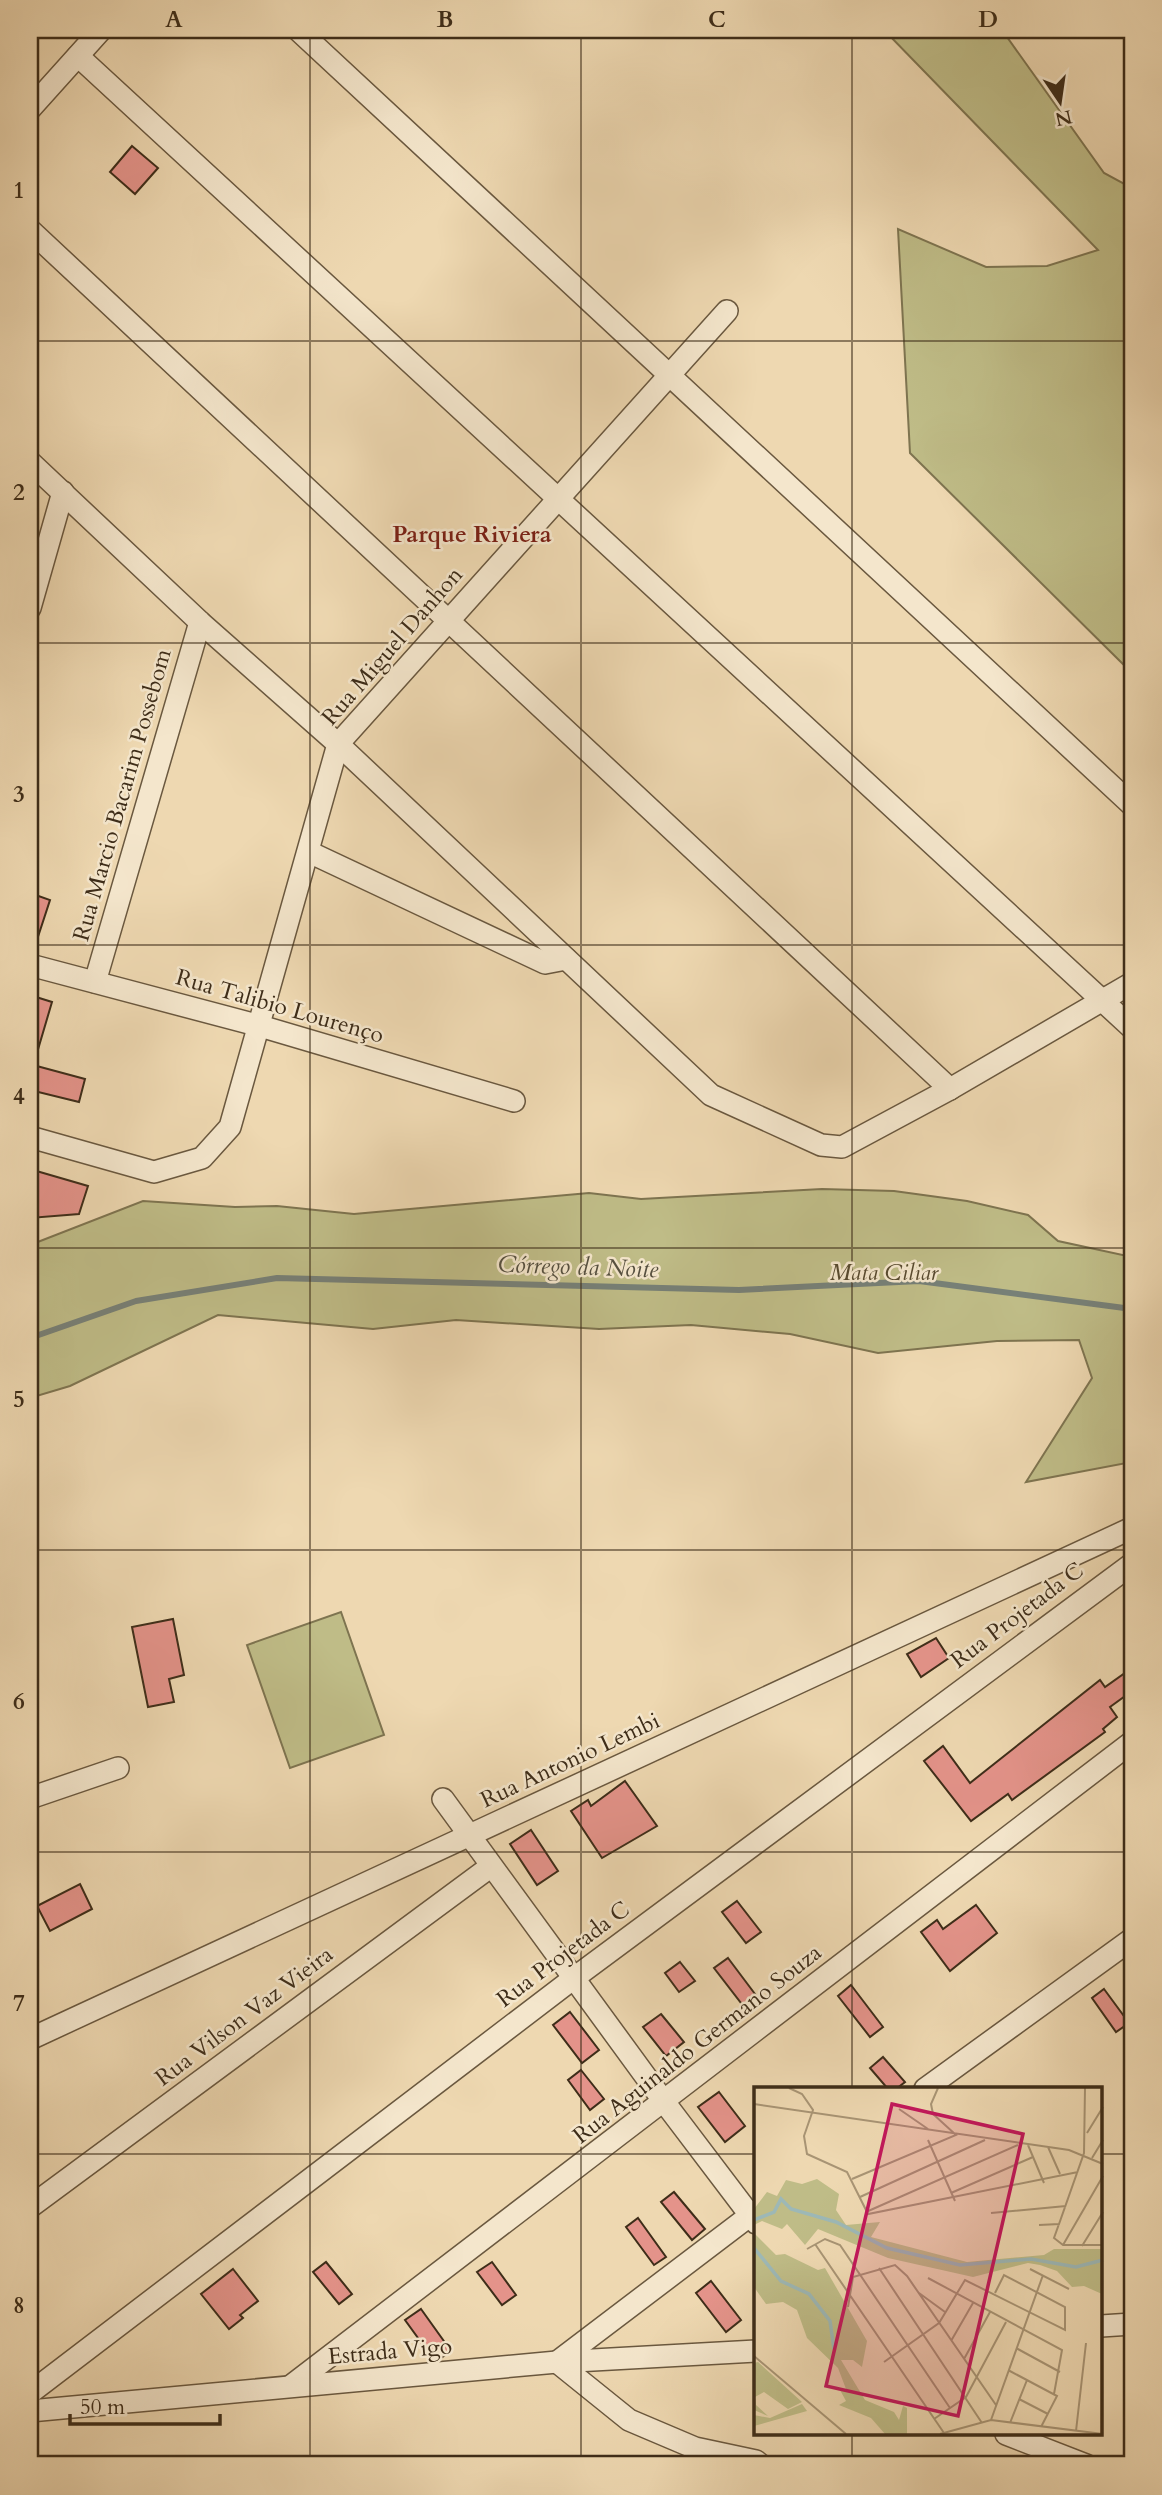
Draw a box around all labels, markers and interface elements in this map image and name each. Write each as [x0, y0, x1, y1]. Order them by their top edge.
text: A [165, 4, 183, 35]
text: B [437, 4, 453, 35]
text: C [708, 4, 726, 35]
text: D [978, 4, 998, 35]
north arrow [1026, 66, 1096, 136]
text: N [1052, 103, 1075, 132]
text: 1 [13, 175, 25, 206]
text: 2 [13, 477, 25, 508]
district label: Parque Riviera [392, 518, 552, 551]
street label: Rua Miguel Danhon [314, 560, 470, 732]
street label: Rua Marcio Bacarim Possebom [65, 645, 179, 945]
text: 3 [13, 779, 25, 810]
street label: Rua Talibio Lourenço [172, 961, 388, 1051]
text: 4 [13, 1081, 25, 1112]
water label: Córrego da Noite [497, 1248, 660, 1286]
park label: Mata Ciliar [830, 1257, 940, 1288]
text: 5 [13, 1384, 25, 1415]
street label: Rua Projetada C [944, 1555, 1090, 1675]
text: 6 [13, 1686, 25, 1717]
street label: Rua Antonio Lembi [475, 1705, 665, 1815]
street label: Rua Projetada C [490, 1894, 636, 2014]
street label: Rua Aguinaldo Germano Souza [566, 1937, 828, 2151]
street label: Rua Vilson Vaz Vieira [149, 1939, 339, 2093]
text: 7 [13, 1988, 25, 2019]
inset map [754, 2087, 1102, 2436]
text: 8 [13, 2290, 25, 2321]
street label: Estrada Vigo [327, 2330, 453, 2372]
scale bar [70, 2383, 220, 2427]
text: 50 m [80, 2393, 125, 2422]

